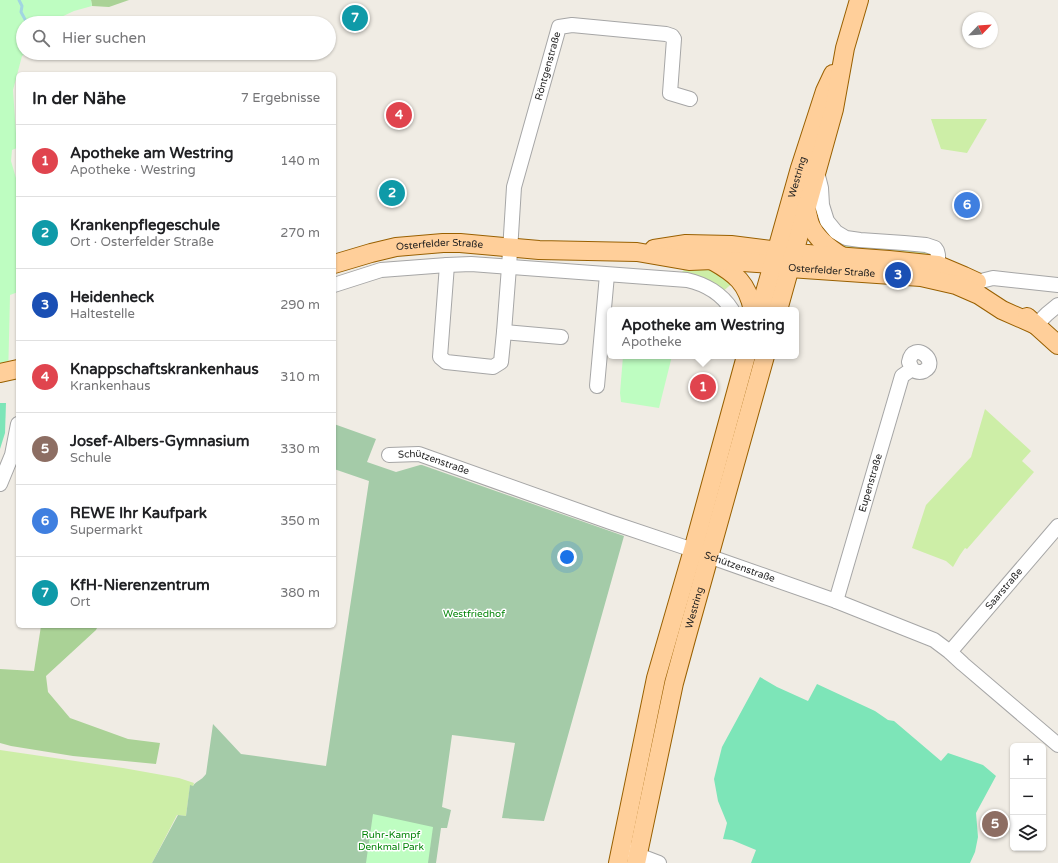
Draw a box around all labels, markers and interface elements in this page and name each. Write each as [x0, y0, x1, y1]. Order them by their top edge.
pin: 7 [342, 3, 368, 33]
north arrow [962, 12, 998, 48]
search box [16, 16, 336, 60]
icon: search [30, 27, 52, 49]
text: Hier suchen [62, 29, 146, 47]
street label: Röntgenstraße [533, 30, 563, 102]
text: In der Nähe [32, 88, 126, 109]
text: 7 Ergebnisse [241, 90, 320, 106]
pin: 4 [386, 100, 412, 130]
text: Apotheke am Westring [70, 144, 233, 162]
text: 1 [41, 153, 49, 169]
text: 140 m [280, 153, 320, 169]
street label: Westring [786, 155, 809, 199]
text: Apotheke · Westring [70, 162, 196, 178]
pin: 2 [379, 178, 405, 208]
pin: 6 [954, 190, 980, 220]
text: Krankenpflegeschule [70, 216, 220, 234]
text: 2 [41, 225, 49, 241]
text: 270 m [280, 225, 320, 241]
text: Ort · Osterfelder Straße [70, 234, 214, 250]
street label: Osterfelder Straße [396, 237, 484, 253]
pin: 3 [885, 260, 911, 290]
street label: Osterfelder Straße [788, 262, 876, 280]
text: Heidenheck [70, 288, 154, 306]
text: 3 [41, 297, 49, 313]
text: 290 m [280, 297, 320, 313]
text: Haltestelle [70, 306, 135, 322]
popup [607, 307, 799, 359]
text: Apotheke am Westring [621, 316, 785, 334]
text: Apotheke [621, 334, 682, 350]
text: Knappschaftskrankenhaus [70, 360, 259, 378]
text: 4 [41, 369, 49, 385]
text: 310 m [280, 369, 320, 385]
pin: 1 [690, 372, 716, 402]
text: Krankenhaus [70, 378, 150, 394]
text: Josef-Albers-Gymnasium [70, 432, 249, 450]
text: 5 [41, 441, 49, 457]
text: 330 m [280, 441, 320, 457]
street label: Schützenstraße [398, 448, 471, 478]
text: Schule [70, 450, 111, 466]
street label: Eupenstraße [856, 452, 885, 514]
text: REWE Ihr Kaufpark [70, 504, 207, 522]
text: 6 [41, 513, 49, 529]
text: 350 m [280, 513, 320, 529]
text: Supermarkt [70, 522, 143, 538]
your location [557, 547, 577, 567]
street label: Schützenstraße [702, 549, 777, 585]
street label: Saarstraße [983, 565, 1025, 612]
text: KfH-Nierenzentrum [70, 576, 210, 594]
text: 7 [41, 585, 49, 601]
text: 380 m [280, 585, 320, 601]
street label: Westring [683, 586, 706, 630]
text: Ort [70, 594, 90, 610]
park label: Westfriedhof [443, 608, 505, 620]
map controls [1010, 743, 1046, 851]
button: + [1010, 743, 1046, 779]
button: − [1010, 779, 1046, 815]
pin: 5 [982, 809, 1008, 839]
button: layers [1010, 815, 1046, 851]
park label: Ruhr-Kampf Denkmal Park [358, 829, 424, 853]

